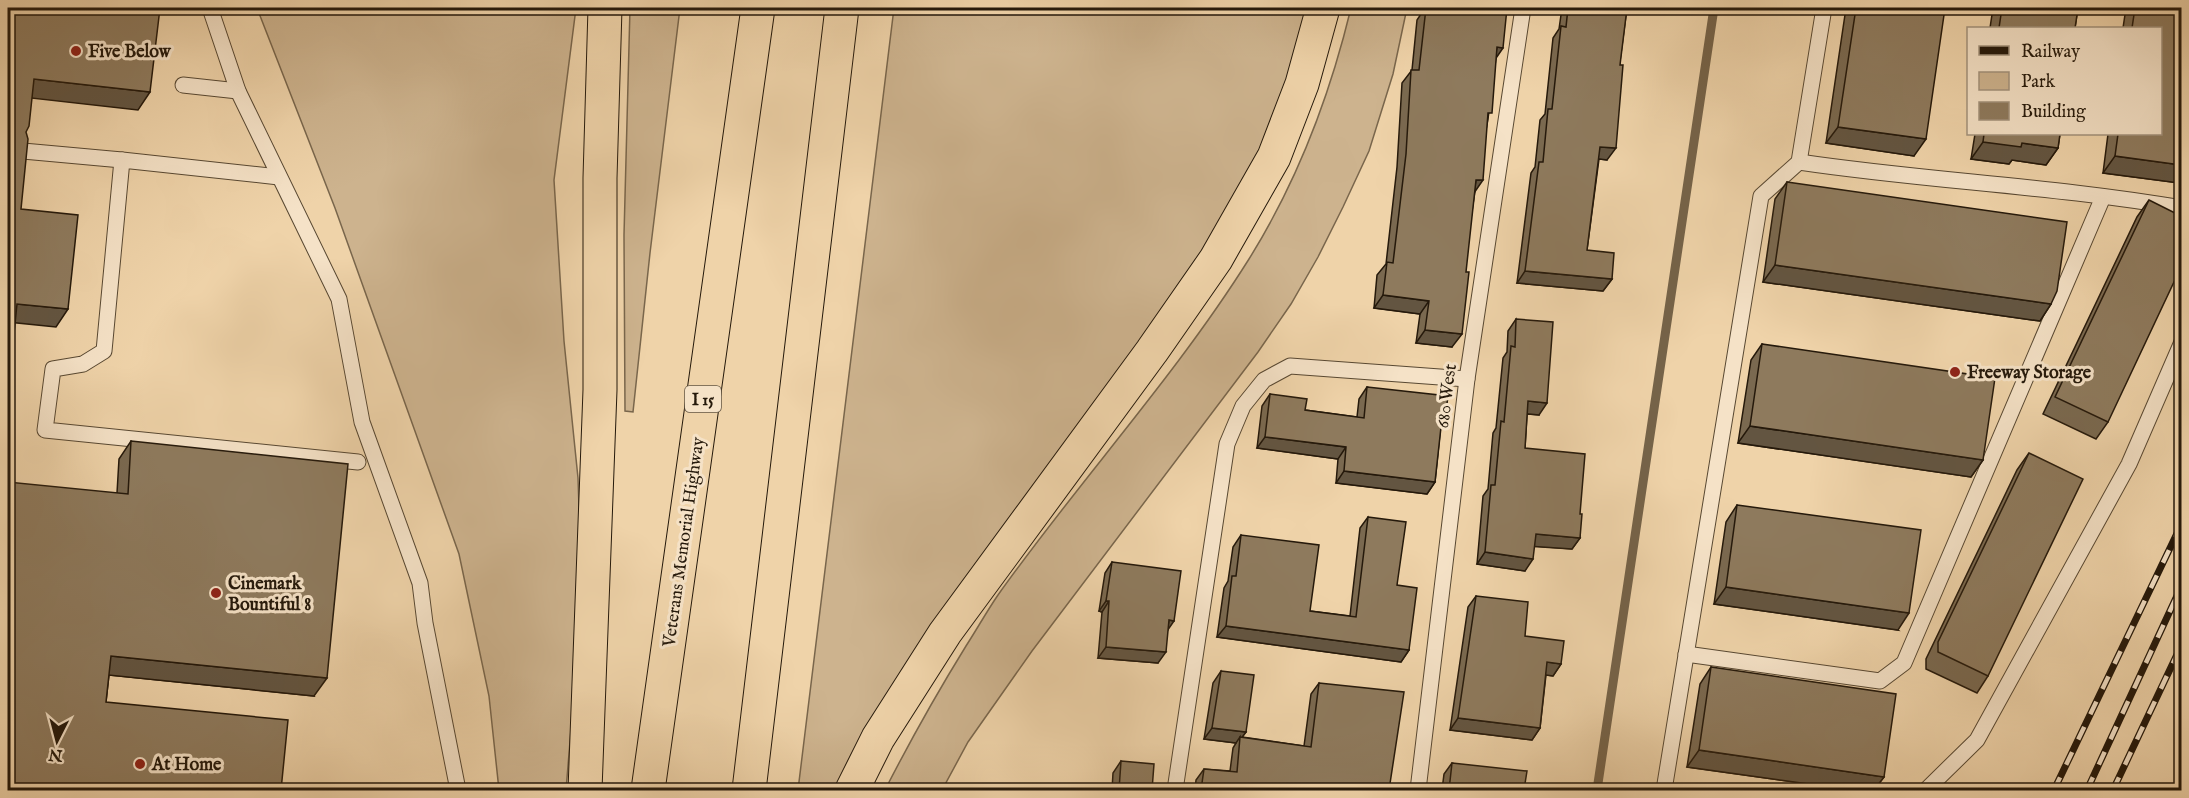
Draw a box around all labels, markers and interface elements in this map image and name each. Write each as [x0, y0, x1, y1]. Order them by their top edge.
legend [1967, 27, 2162, 135]
place label: Five Below [88, 41, 172, 64]
text: Railway [2021, 41, 2080, 64]
marker: Five Below [69, 44, 83, 58]
text: Park [2021, 71, 2056, 94]
text: Building [2021, 101, 2086, 124]
place label: Freeway Storage [1967, 362, 2092, 385]
street label: 680 West [1432, 363, 1463, 430]
marker: Freeway Storage [1948, 365, 1962, 379]
road number: I 15 [685, 386, 721, 412]
street label: Veterans Memorial Highway [658, 436, 711, 650]
place label: Cinemark Bountiful 8 [228, 573, 311, 617]
marker: Cinemark Bountiful 8 [209, 586, 223, 600]
north arrow [27, 711, 87, 771]
text: N [48, 743, 65, 765]
place label: At Home [151, 754, 222, 777]
marker: At Home [133, 757, 147, 771]

